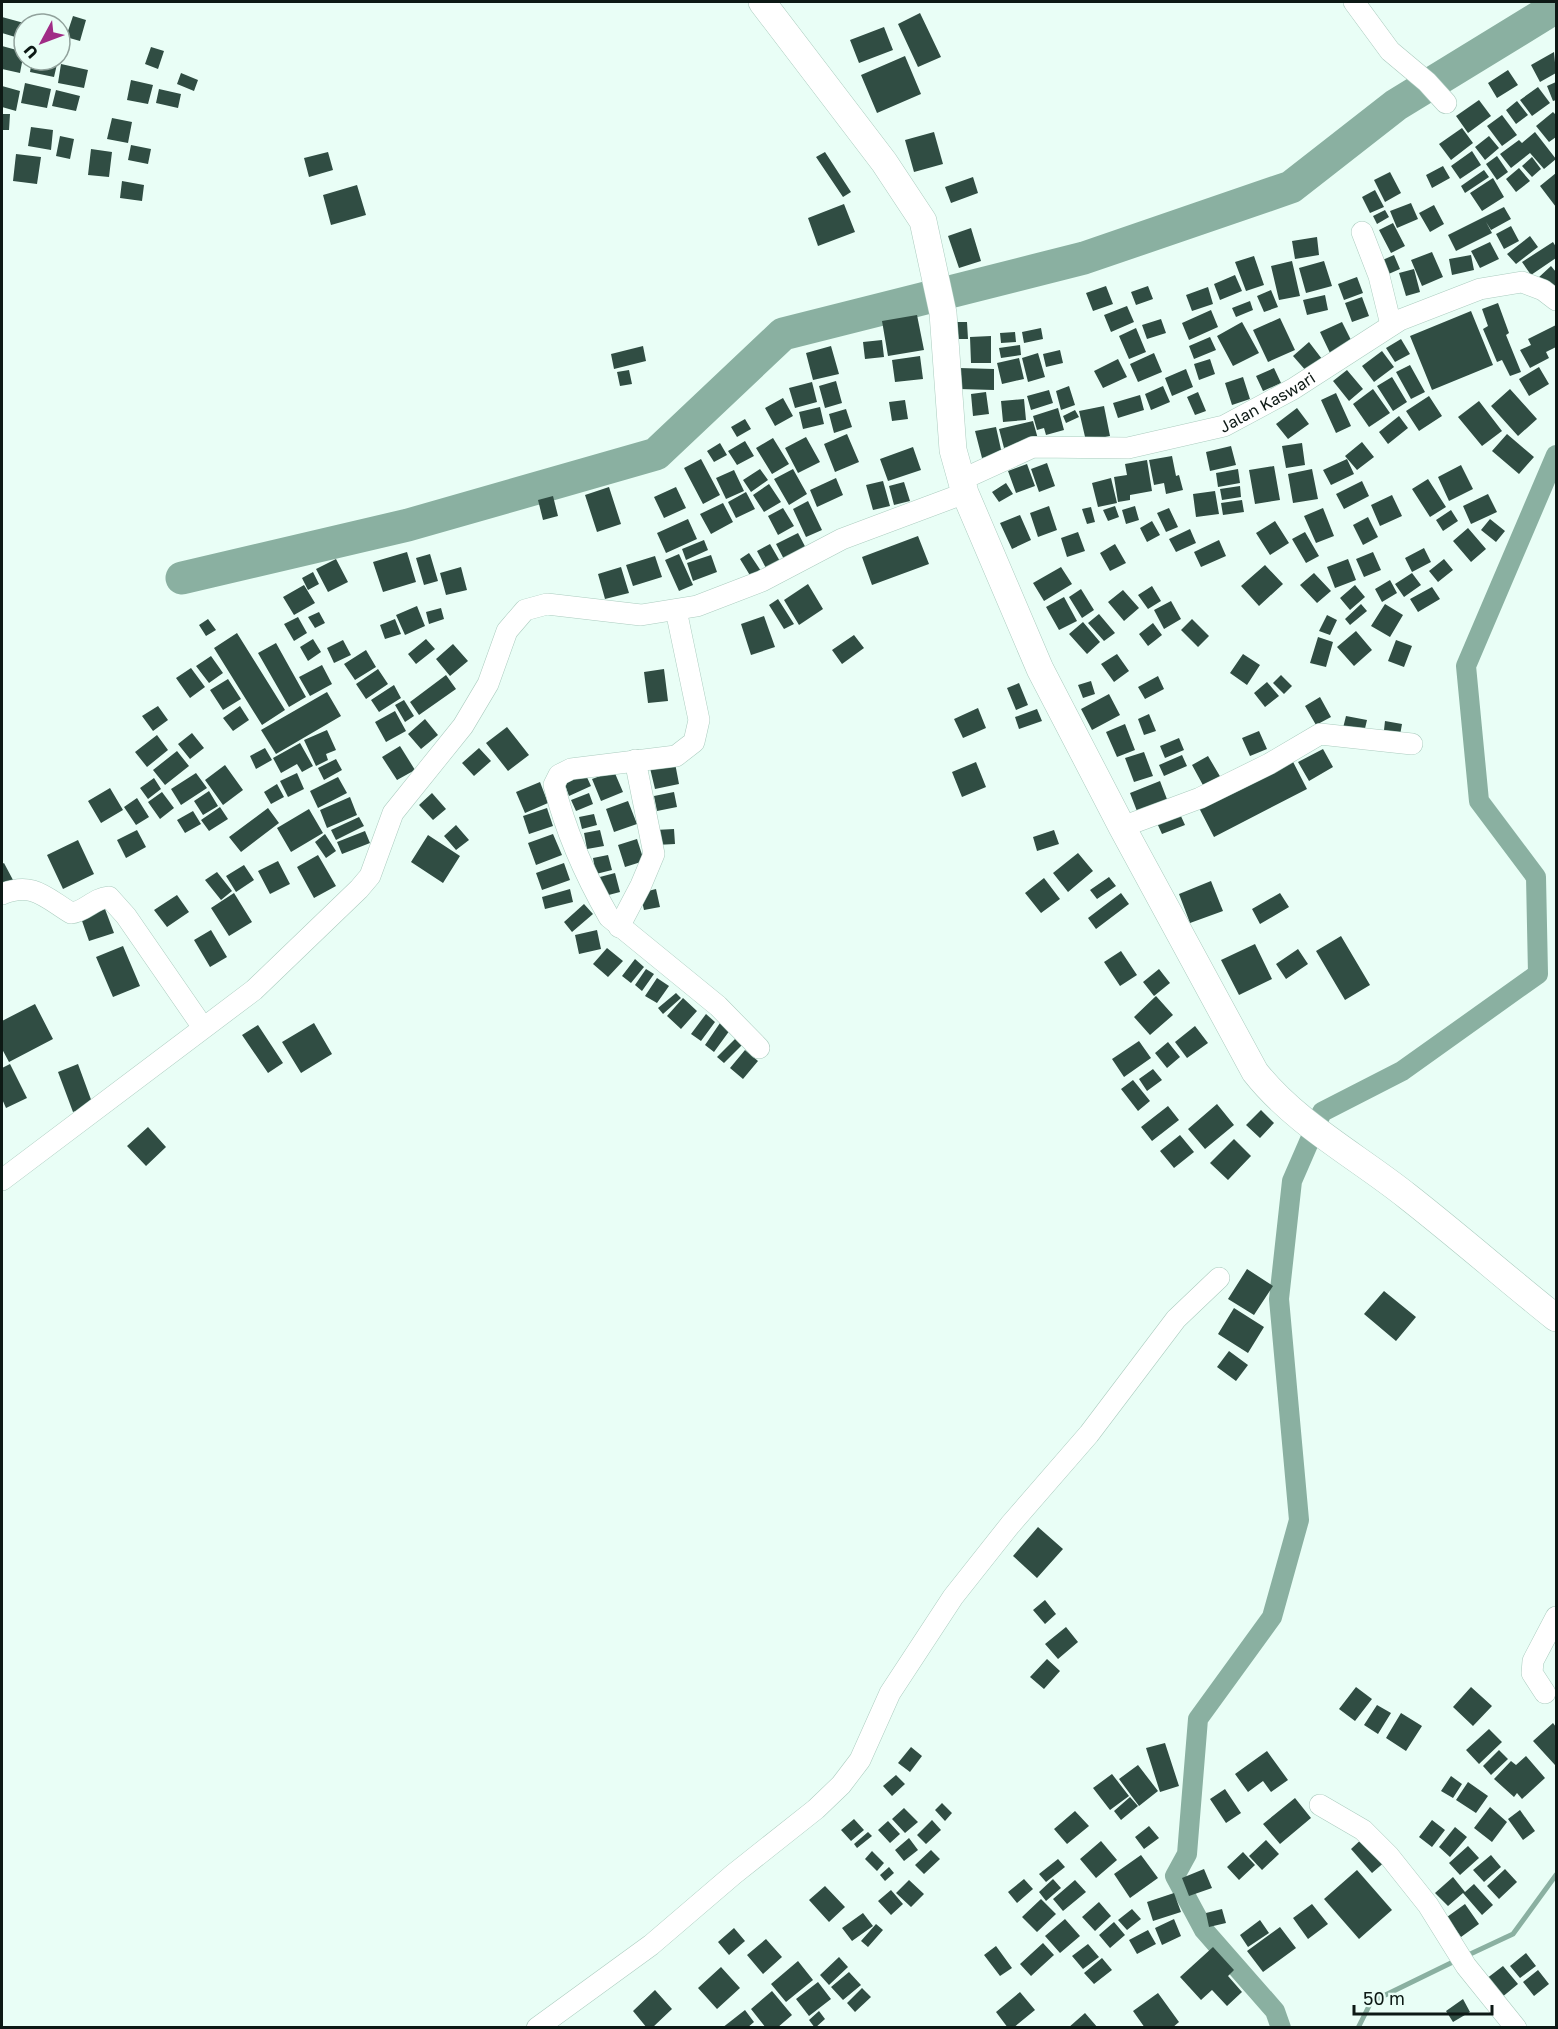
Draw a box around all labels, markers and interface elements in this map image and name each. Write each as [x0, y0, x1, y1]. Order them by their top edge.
north arrow [12, 12, 72, 72]
text: U [19, 41, 42, 63]
street label: Jalan Kaswari [1216, 367, 1319, 437]
scale bar [1354, 1978, 1492, 2016]
text: 50 m [1363, 1987, 1405, 2009]

